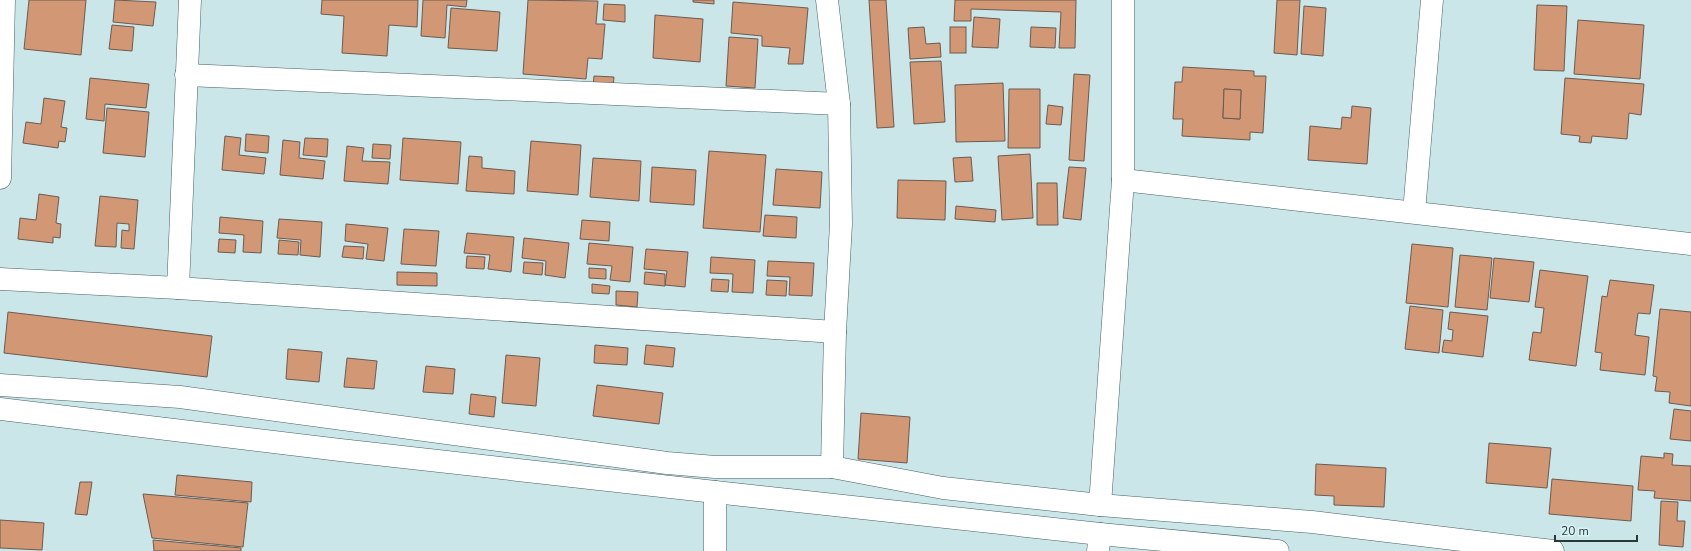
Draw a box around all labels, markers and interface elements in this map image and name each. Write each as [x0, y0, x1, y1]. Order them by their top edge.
scale bar [1555, 517, 1637, 543]
text: 20 m [1561, 523, 1589, 539]

